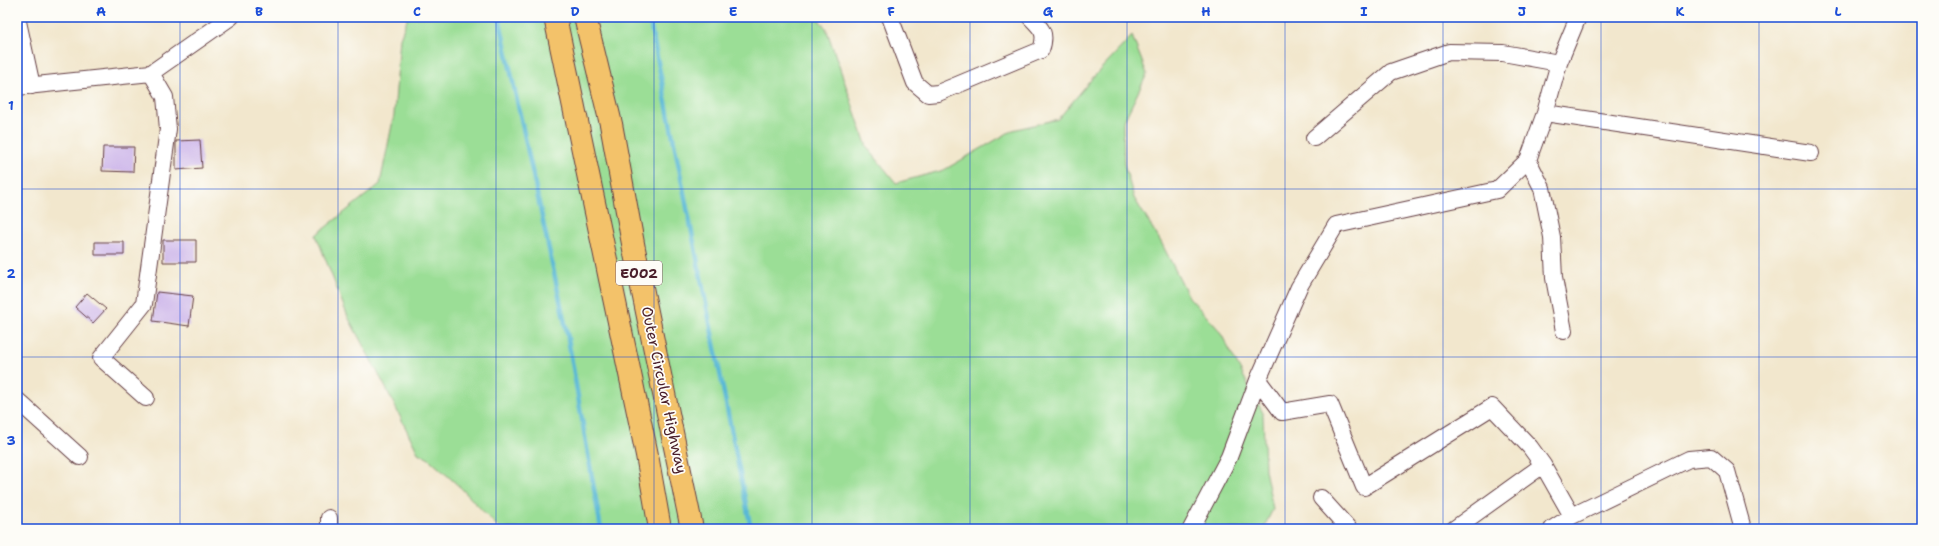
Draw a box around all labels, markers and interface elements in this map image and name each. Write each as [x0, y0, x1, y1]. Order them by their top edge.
text: A [96, 3, 106, 20]
text: B [255, 3, 263, 20]
text: C [413, 3, 421, 20]
text: D [570, 3, 580, 20]
text: E [729, 3, 738, 20]
text: F [887, 3, 895, 20]
text: G [1043, 3, 1054, 20]
text: H [1201, 3, 1211, 20]
text: I [1360, 3, 1368, 20]
text: J [1518, 3, 1526, 20]
text: K [1676, 3, 1685, 20]
text: L [1834, 3, 1842, 20]
text: 1 [8, 97, 14, 114]
road number: E002 [616, 261, 662, 285]
text: 2 [6, 265, 16, 282]
street label: Outer Circular Highway [636, 305, 692, 475]
text: 3 [6, 432, 16, 449]

